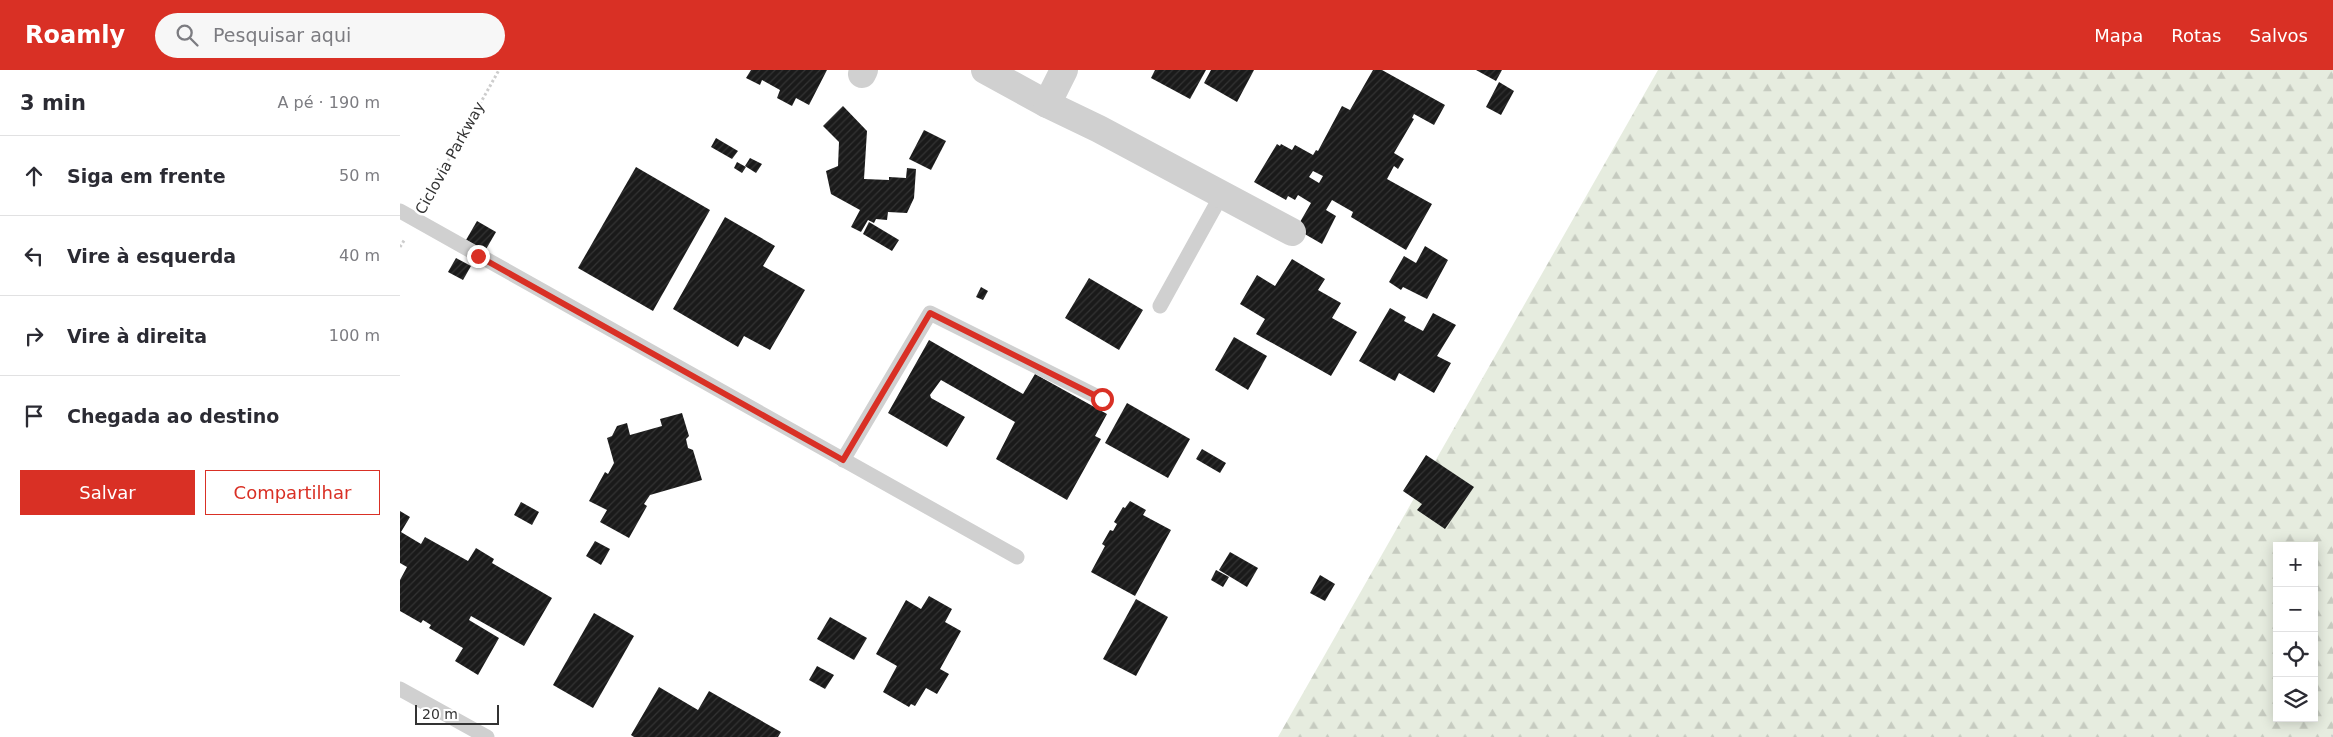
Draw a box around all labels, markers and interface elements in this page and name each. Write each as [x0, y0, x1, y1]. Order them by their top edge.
search box [155, 13, 505, 58]
text: Roamly [25, 21, 125, 49]
icon: search [173, 21, 201, 49]
text: Pesquisar aqui [213, 24, 351, 46]
text: Mapa [2094, 25, 2143, 46]
text: Rotas [2171, 25, 2222, 46]
text: Salvos [2250, 25, 2308, 46]
text: 3 min [20, 91, 86, 115]
text: A pé · 190 m [278, 93, 380, 112]
street label: Ciclovia Parkway [412, 98, 488, 217]
icon: ahead [20, 162, 48, 190]
text: Siga em frente [67, 165, 226, 187]
text: 50 m [339, 166, 380, 185]
icon: left [20, 242, 48, 270]
text: Vire à esquerda [67, 245, 236, 267]
route end [467, 245, 490, 268]
text: 40 m [339, 246, 380, 265]
icon: right [20, 322, 48, 350]
text: Vire à direita [67, 325, 207, 347]
text: 100 m [329, 326, 380, 345]
route start [1091, 388, 1114, 411]
icon: arrive [20, 402, 48, 430]
text: Chegada ao destino [67, 405, 279, 427]
button: Salvar [20, 470, 195, 515]
button: Compartilhar [205, 470, 380, 515]
map controls [2273, 542, 2318, 722]
button: + [2273, 542, 2318, 587]
button: − [2273, 587, 2318, 632]
button: locate [2273, 632, 2318, 677]
button: layers [2273, 677, 2318, 722]
scale bar [415, 702, 499, 725]
text: 20 m [422, 706, 458, 722]

